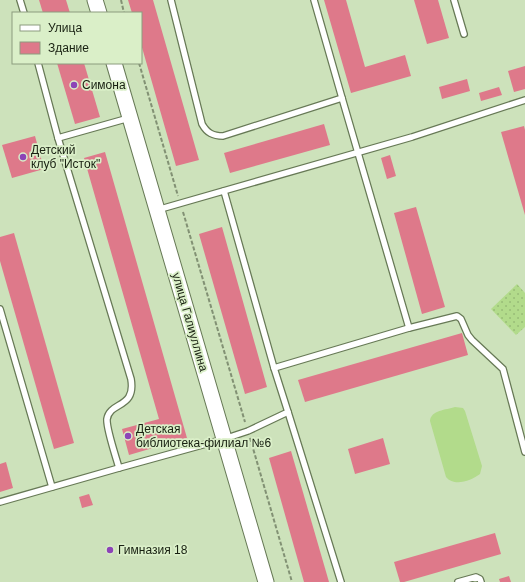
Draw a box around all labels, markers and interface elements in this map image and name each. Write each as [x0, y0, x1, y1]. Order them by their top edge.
legend [12, 12, 142, 64]
text: Улица [48, 21, 82, 35]
text: Здание [48, 41, 89, 55]
place label: Симона [82, 78, 126, 92]
marker: Симона [69, 80, 79, 90]
place label: Детский клуб "Исток" [31, 143, 100, 171]
marker: Детский клуб "Исток" [18, 152, 28, 162]
street label: улица Галиуллина [169, 271, 211, 373]
place label: Детская библиотека-филиал №6 [136, 422, 271, 450]
marker: Детская библиотека-филиал №6 [123, 431, 133, 441]
place label: Гимназия 18 [118, 543, 188, 557]
marker: Гимназия 18 [105, 545, 115, 555]

